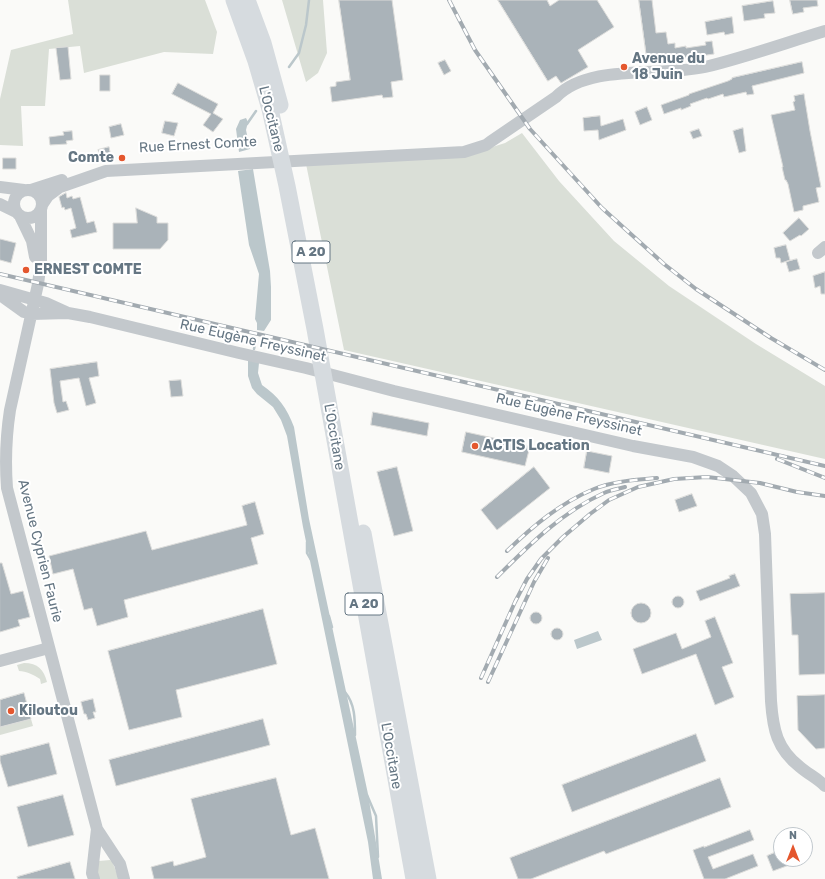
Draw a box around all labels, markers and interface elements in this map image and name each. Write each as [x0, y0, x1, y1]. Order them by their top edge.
place label: Avenue du 18 Juin [632, 51, 705, 84]
marker: Avenue du 18 Juin [619, 62, 629, 72]
street label: L'Occitane [255, 84, 287, 154]
street label: Rue Ernest Comte [139, 134, 257, 156]
place label: Comte [68, 150, 114, 166]
marker: Comte [117, 153, 127, 163]
road number: A 20 [292, 241, 330, 263]
place label: ERNEST COMTE [34, 262, 142, 278]
marker: ERNEST COMTE [21, 265, 31, 275]
street label: Rue Eugène Freyssinet [178, 316, 328, 366]
street label: Rue Eugène Freyssinet [494, 390, 644, 440]
street label: L'Occitane [320, 402, 348, 472]
place label: ACTIS Location [483, 438, 590, 454]
marker: ACTIS Location [470, 441, 480, 451]
street label: Avenue Cyprien Faurie [14, 478, 66, 624]
road number: A 20 [345, 593, 383, 615]
place label: Kiloutou [19, 703, 78, 719]
marker: Kiloutou [6, 706, 16, 716]
street label: L'Occitane [377, 721, 405, 791]
north arrow [773, 827, 813, 867]
text: N [789, 829, 797, 842]

